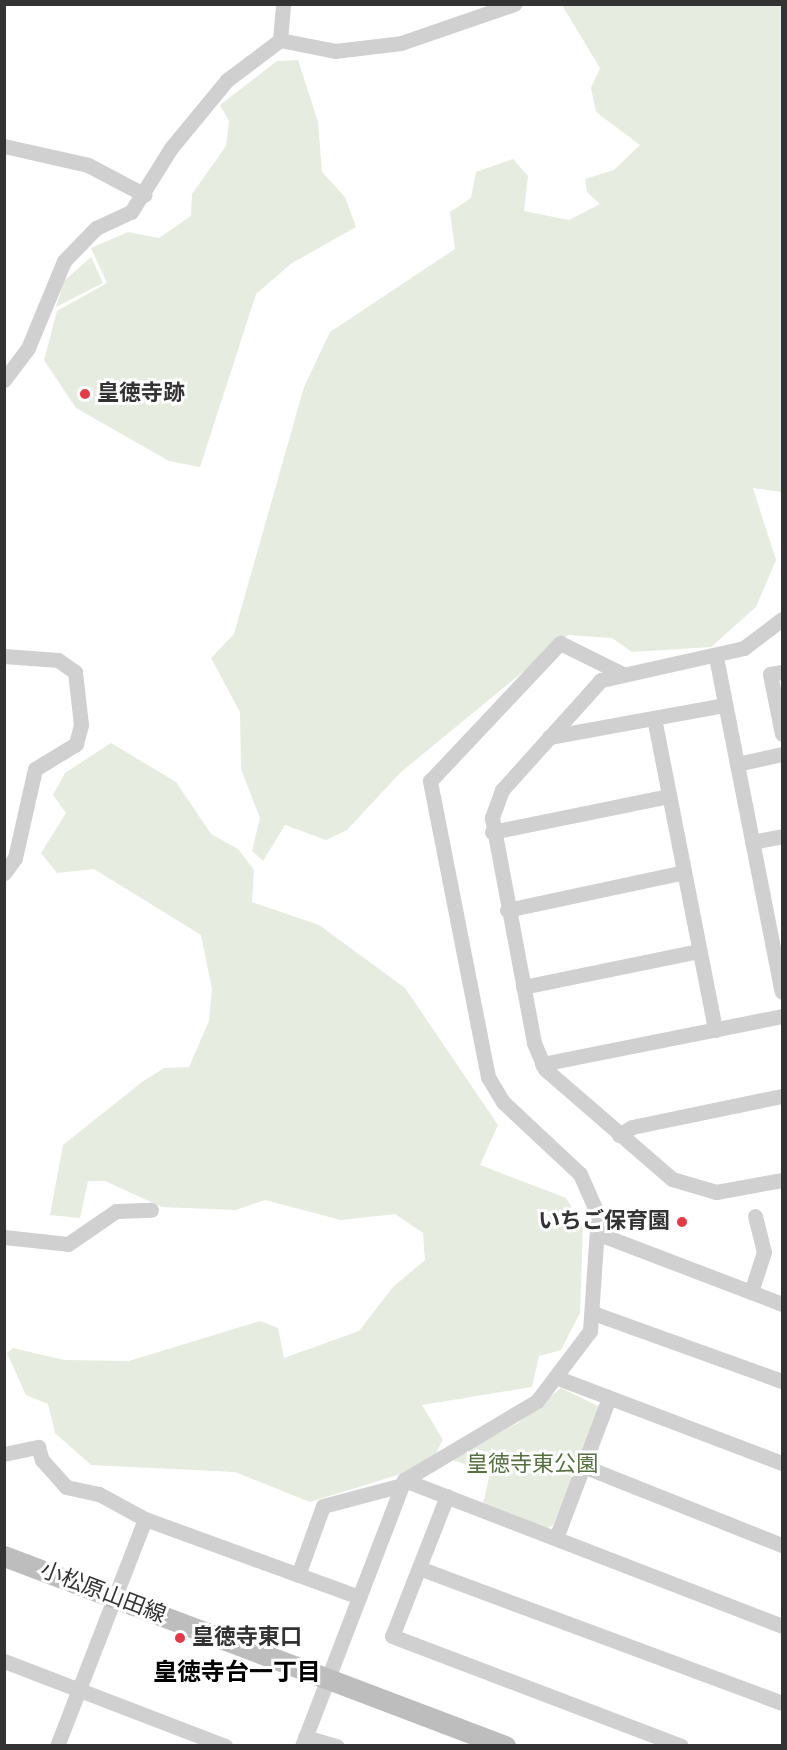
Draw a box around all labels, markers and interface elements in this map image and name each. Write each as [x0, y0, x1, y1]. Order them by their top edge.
place label: 皇徳寺跡 [97, 381, 185, 407]
marker: 皇徳寺跡 [78, 387, 92, 401]
place label: いちご保育園 [538, 1209, 670, 1235]
marker: いちご保育園 [675, 1215, 689, 1229]
park label: 皇徳寺東公園 [466, 1452, 598, 1478]
street label: 小松原山田線 [37, 1557, 169, 1629]
place label: 皇徳寺東口 [192, 1625, 302, 1651]
marker: 皇徳寺東口 [173, 1631, 187, 1645]
district label: 皇徳寺台一丁目 [153, 1659, 321, 1687]

